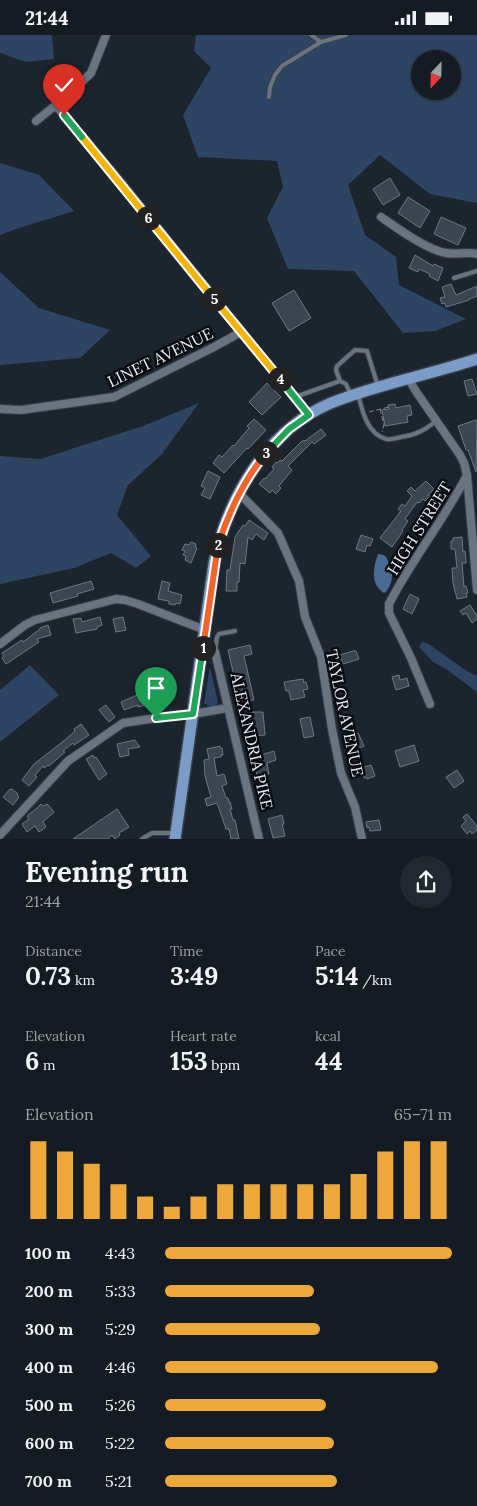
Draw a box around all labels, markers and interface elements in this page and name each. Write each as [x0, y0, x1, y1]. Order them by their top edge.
text: 21:44 [25, 6, 69, 30]
north arrow [411, 50, 461, 100]
map controls [411, 50, 461, 100]
pin [43, 64, 85, 115]
icon: check [50, 71, 78, 99]
pin: 6 [136, 205, 160, 231]
text: 6 [144, 209, 153, 227]
pin: 5 [202, 287, 226, 311]
text: 5 [211, 290, 218, 308]
street label: LINET AVENUE [104, 323, 216, 391]
pin: 4 [268, 367, 292, 391]
text: 4 [277, 370, 284, 388]
pin: 3 [254, 441, 278, 465]
text: 3 [263, 444, 270, 462]
street label: HIGH STREET [382, 478, 456, 578]
pin: 2 [206, 533, 230, 557]
text: 2 [215, 536, 222, 554]
pin: 1 [190, 635, 216, 661]
text: 1 [201, 639, 206, 657]
street label: TAYLOR AVENUE [322, 648, 368, 778]
pin [135, 667, 177, 718]
street label: ALEXANDRIA PIKE [226, 670, 277, 811]
icon: arrive [142, 674, 170, 702]
text: Evening run [25, 854, 188, 890]
button: share [400, 856, 452, 908]
text: 21:44 [25, 891, 61, 911]
text: Distance [25, 942, 82, 960]
text: Time [170, 942, 203, 960]
text: Pace [315, 942, 346, 960]
text: 0.73 [25, 960, 71, 992]
text: 3:49 [170, 960, 218, 992]
text: 5:14 [315, 960, 359, 992]
text: km [71, 971, 95, 989]
text: /km [359, 971, 392, 989]
text: Elevation [25, 1027, 85, 1045]
text: Heart rate [170, 1027, 237, 1045]
text: kcal [315, 1027, 341, 1045]
text: 6 [25, 1045, 39, 1077]
text: 153 [170, 1045, 208, 1077]
text: 44 [315, 1045, 343, 1077]
text: m [39, 1056, 56, 1074]
text: bpm [208, 1056, 240, 1074]
text: Elevation [25, 1104, 94, 1124]
text: 65–71 m [394, 1104, 452, 1124]
text: 100 m [25, 1243, 71, 1263]
text: 4:43 [105, 1243, 135, 1263]
text: 200 m [25, 1281, 73, 1301]
text: 5:33 [105, 1281, 136, 1301]
text: 300 m [25, 1319, 73, 1339]
text: 5:29 [105, 1319, 136, 1339]
text: 400 m [25, 1357, 73, 1377]
text: 4:46 [105, 1357, 136, 1377]
text: 500 m [25, 1395, 73, 1415]
text: 5:26 [105, 1395, 136, 1415]
text: 600 m [25, 1433, 73, 1453]
text: 5:22 [105, 1433, 135, 1453]
text: 700 m [25, 1471, 72, 1491]
text: 5:21 [105, 1471, 132, 1491]

